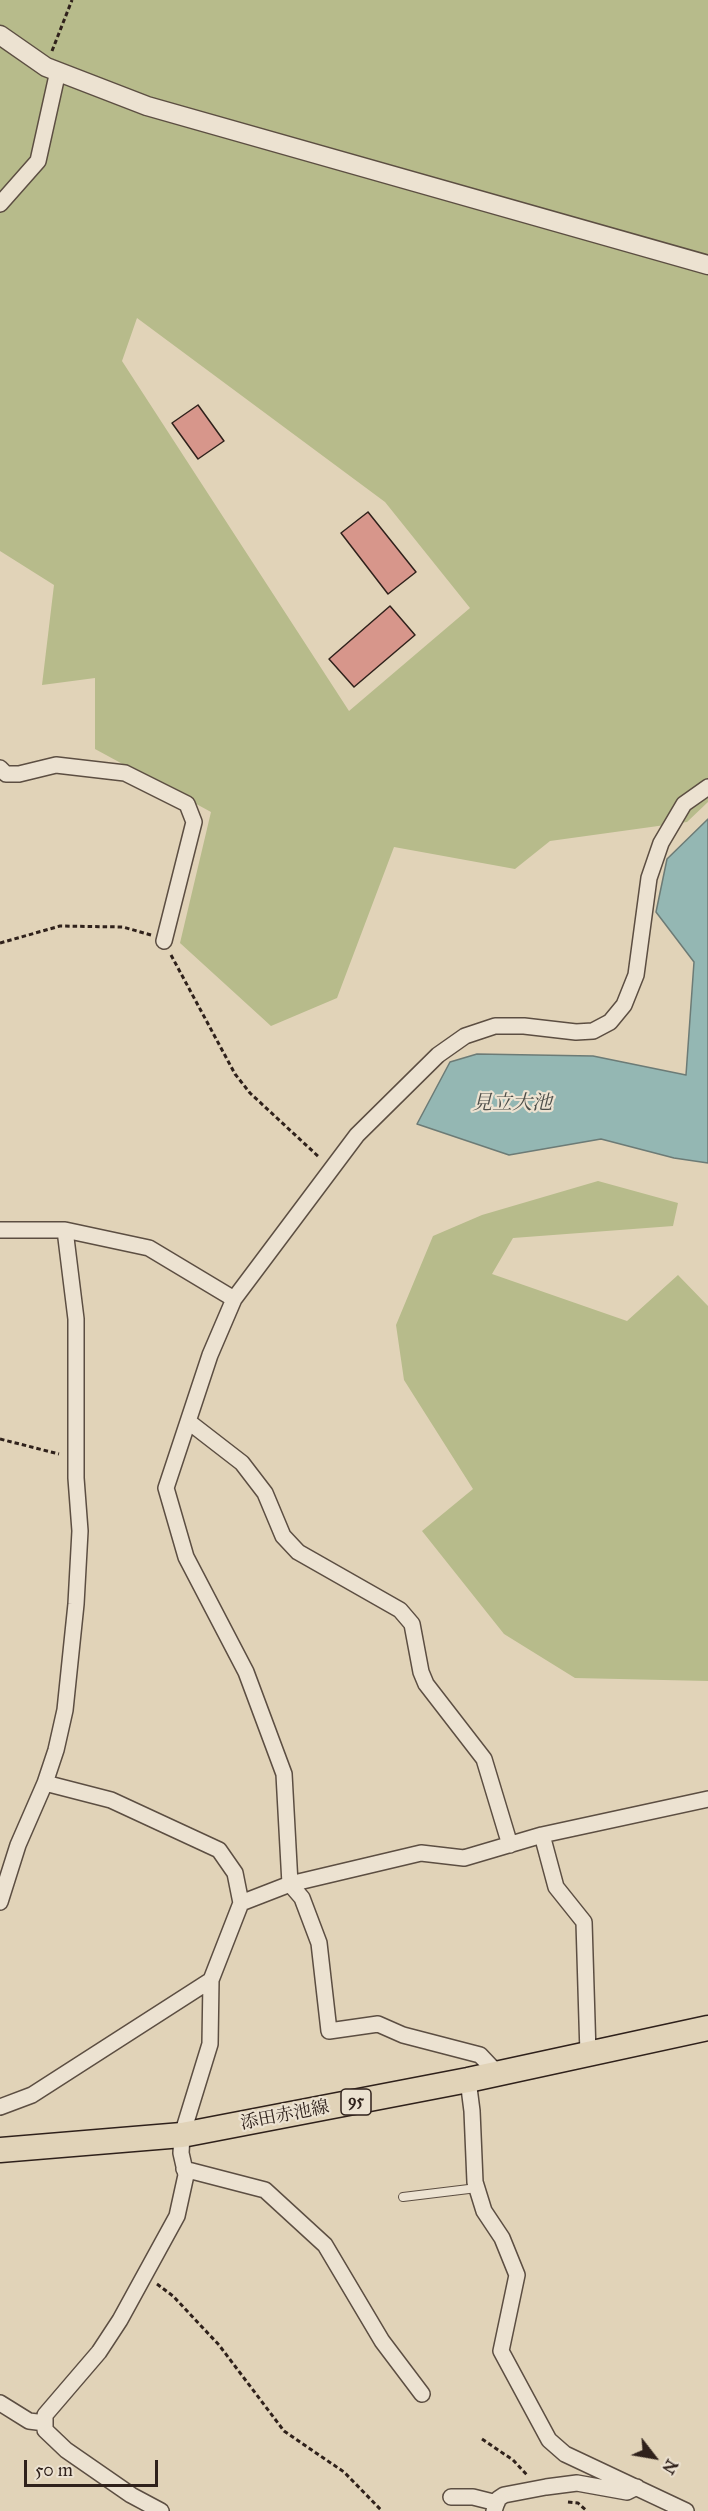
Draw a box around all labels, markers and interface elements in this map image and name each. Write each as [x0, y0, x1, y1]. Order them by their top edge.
water label: 見立大池 [472, 1092, 552, 1116]
road number: 95 [341, 2089, 371, 2115]
street label: 添田赤池線 [239, 2097, 331, 2135]
north arrow [624, 2427, 684, 2487]
scale bar [27, 2448, 160, 2486]
text: N [658, 2456, 682, 2477]
text: 50 m [35, 2459, 73, 2481]

